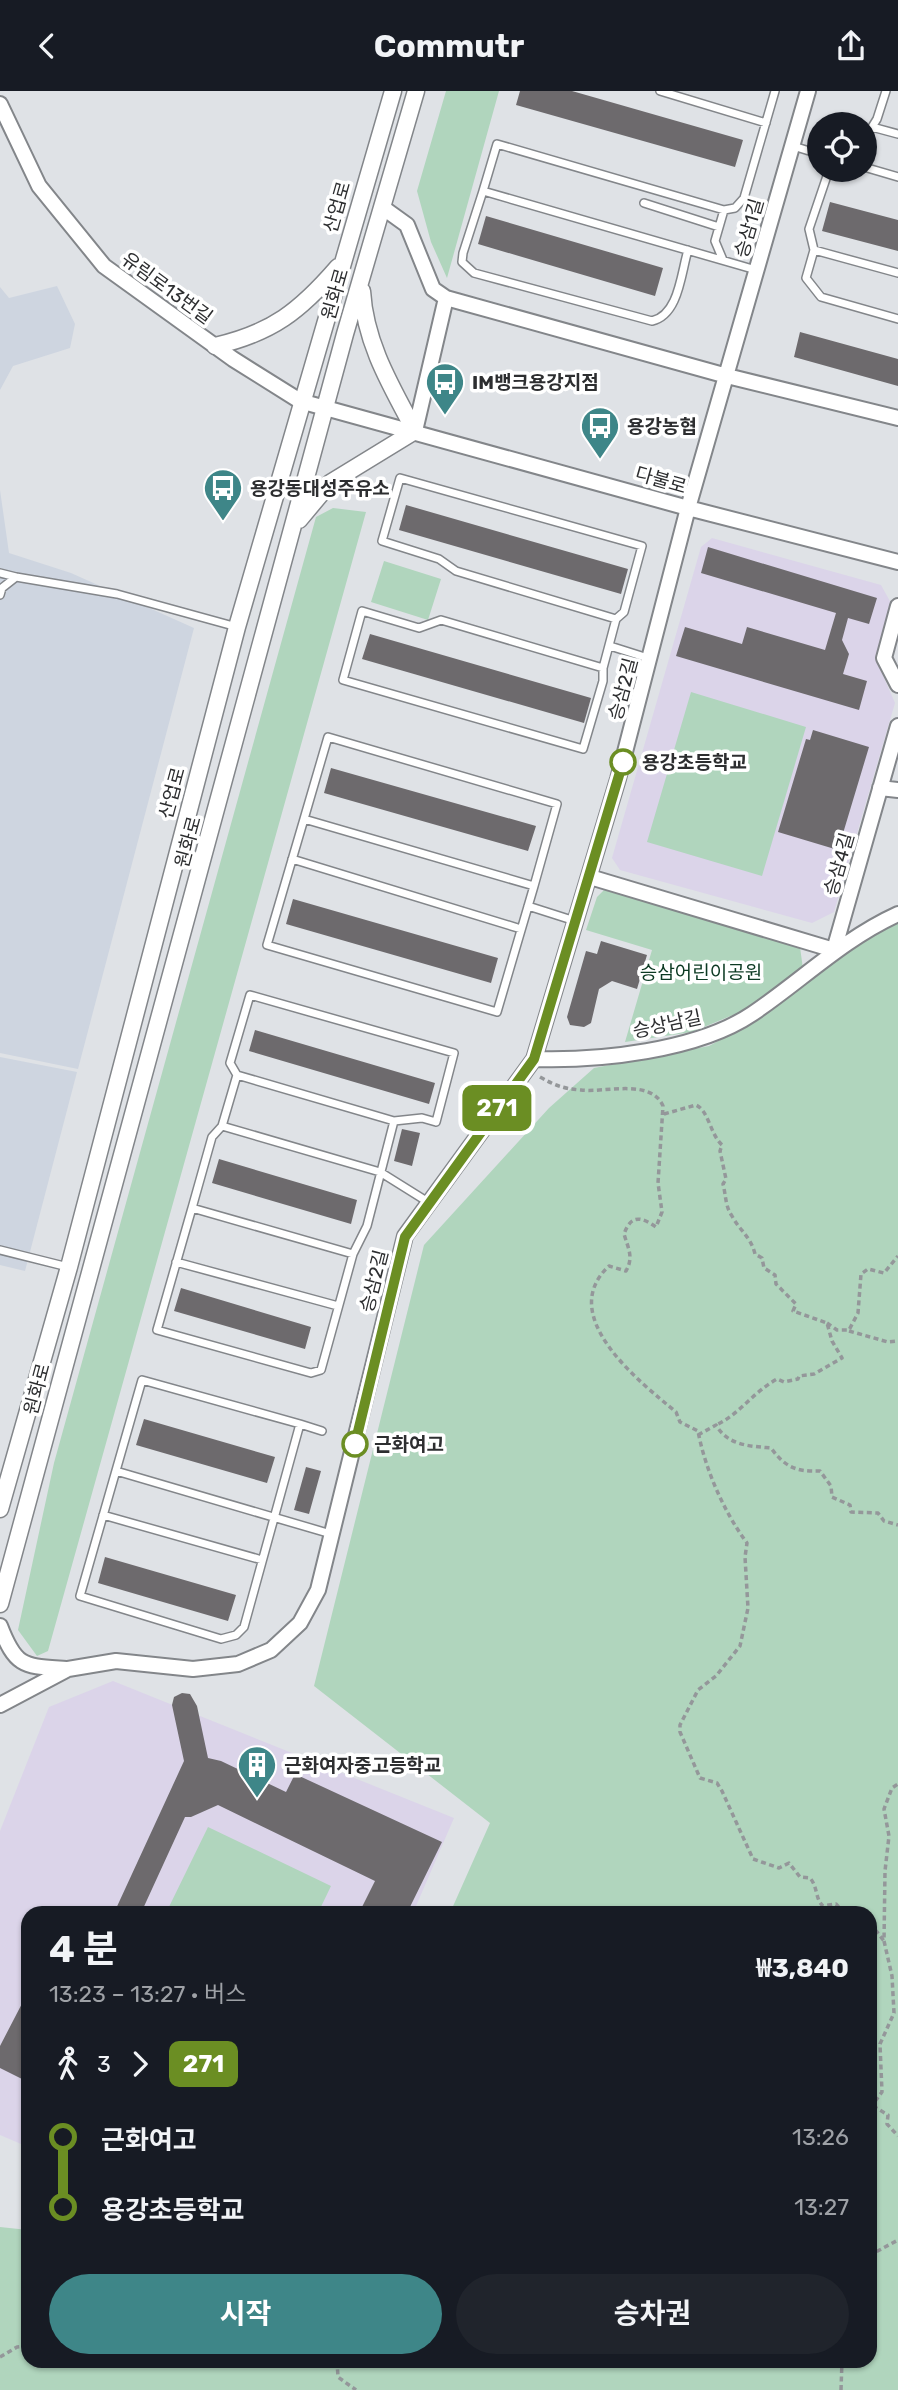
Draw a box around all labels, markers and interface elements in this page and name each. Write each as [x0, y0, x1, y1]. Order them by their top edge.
icon: back [28, 27, 66, 65]
text: Commutr [374, 27, 524, 65]
icon: share [832, 27, 870, 65]
map controls [807, 112, 877, 182]
button: locate [807, 112, 877, 182]
street label: 산업로 [319, 179, 355, 235]
street label: 승삼1길 [730, 196, 768, 260]
street label: 유림로13번길 [117, 247, 217, 329]
street label: 원화로 [317, 266, 353, 322]
bus stop icon: IM뱅크용강지점 [424, 361, 466, 416]
place label: IM뱅크용강지점 [472, 371, 599, 394]
bus stop icon: 용강농협 [579, 405, 621, 460]
place label: 용강농협 [627, 415, 697, 438]
street label: 다불로 [633, 462, 689, 498]
bus stop icon: 용강동대성주유소 [202, 467, 244, 522]
place label: 용강동대성주유소 [250, 477, 390, 500]
street label: 승삼2길 [604, 655, 642, 723]
marker: 용강초등학교 [610, 749, 636, 775]
place label: 용강초등학교 [642, 751, 747, 774]
street label: 산업로 [154, 765, 190, 821]
street label: 원화로 [170, 814, 206, 870]
street label: 승삼4길 [819, 830, 859, 898]
park label: 승삼어린이공원 [640, 961, 762, 984]
street label: 승상남길 [630, 1005, 704, 1043]
line badge: 271 [457, 1085, 537, 1131]
text: 271 [476, 1094, 518, 1122]
street label: 승삼2길 [355, 1247, 393, 1315]
street label: 원화로 [19, 1361, 55, 1417]
marker: 근화여고 [342, 1431, 368, 1457]
place label: 근화여고 [374, 1433, 444, 1456]
building icon: 근화여자중고등학교 [236, 1744, 278, 1799]
place label: 근화여자중고등학교 [284, 1754, 441, 1777]
text: 4 분 [49, 1926, 118, 1972]
text: ₩3,840 [756, 1953, 849, 1984]
text: 13:23 – 13:27 · 버스 [49, 1980, 246, 2008]
icon: walk [49, 2045, 87, 2083]
icon: forward [121, 2045, 159, 2083]
text: 3 [97, 2050, 111, 2078]
text: 271 [183, 2050, 224, 2078]
text: 13:26 [792, 2123, 849, 2151]
text: 근화여고 [101, 2125, 197, 2156]
text: 13:27 [794, 2193, 849, 2221]
text: 용강초등학교 [101, 2195, 245, 2226]
button: 시작 [49, 2274, 442, 2354]
button: 승차권 [456, 2274, 849, 2354]

